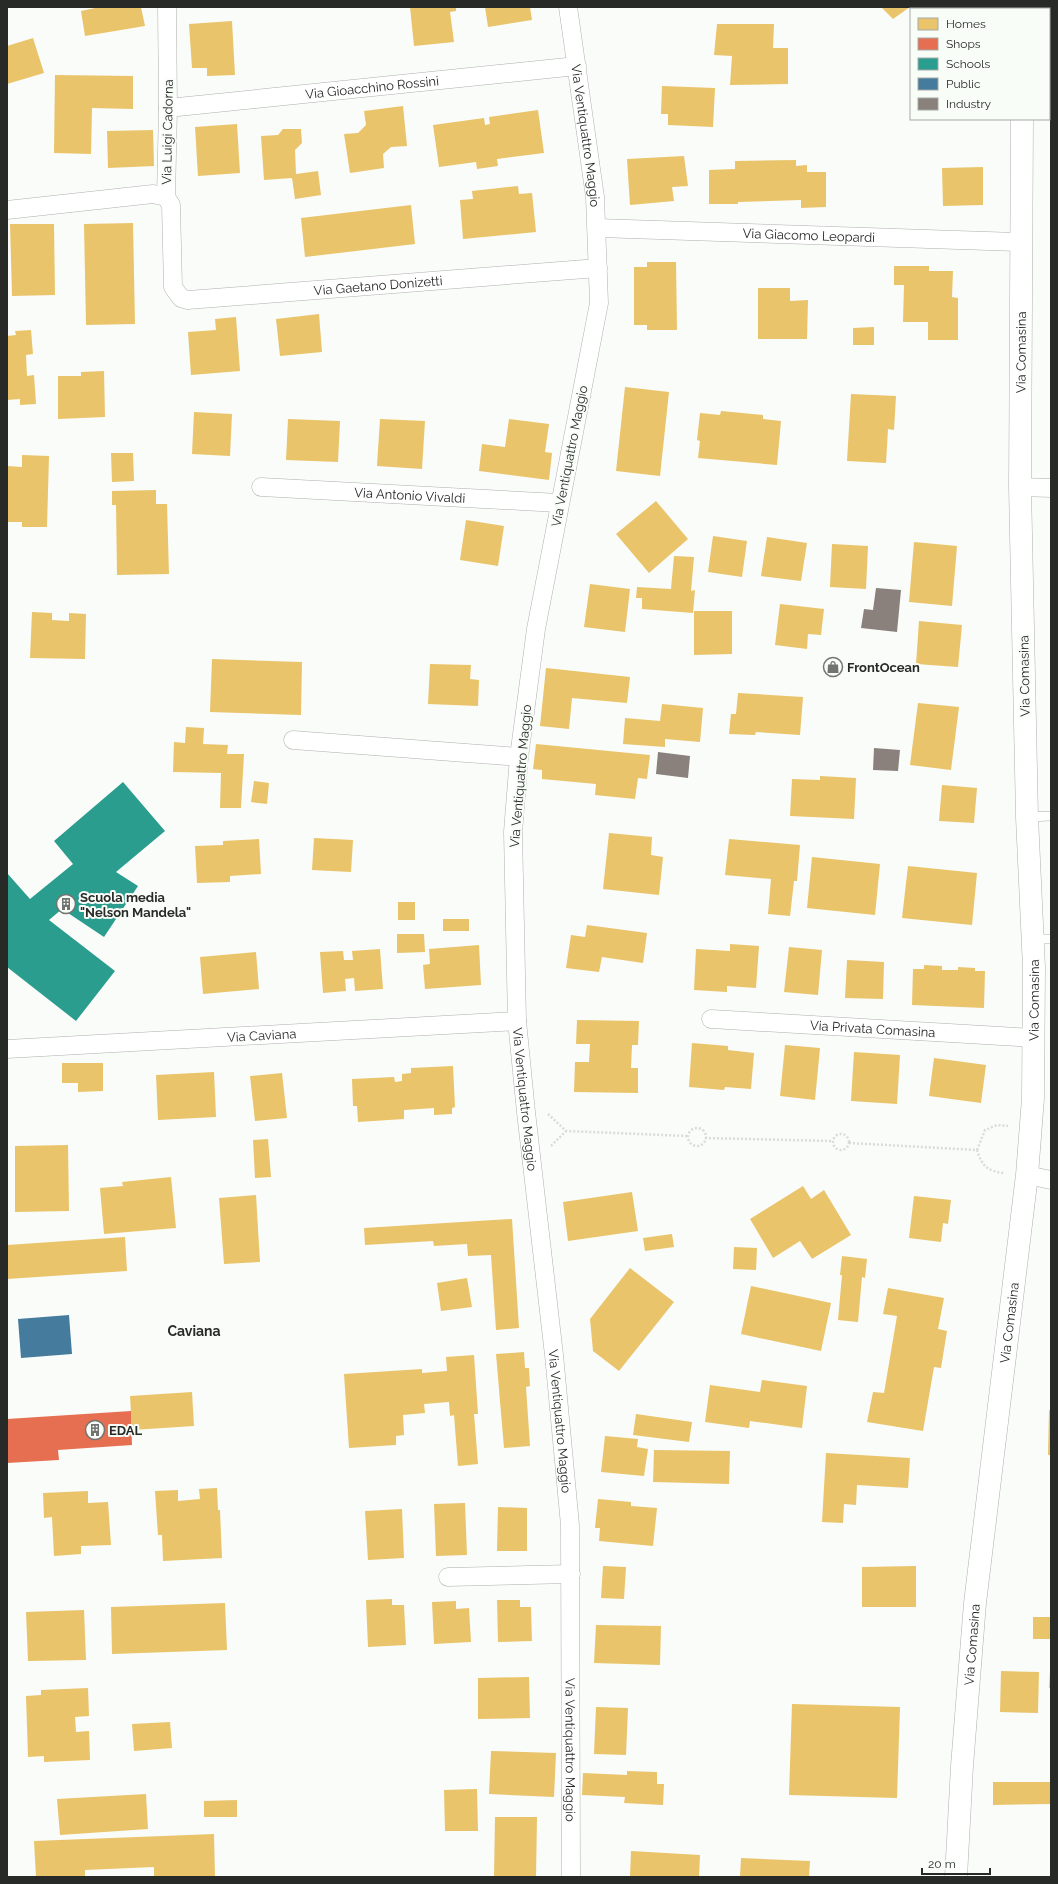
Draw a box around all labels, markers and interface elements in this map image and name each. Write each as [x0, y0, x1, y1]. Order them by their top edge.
legend [910, 8, 1050, 120]
text: Homes [946, 17, 986, 31]
text: Shops [946, 37, 981, 51]
text: Schools [946, 57, 990, 71]
street label: Via Ventiquattro Maggio [568, 63, 602, 208]
street label: Via Gioacchino Rossini [304, 73, 440, 102]
text: Public [946, 77, 981, 91]
street label: Via Luigi Cadorna [159, 79, 176, 185]
text: Industry [946, 97, 992, 111]
street label: Via Giacomo Leopardi [742, 226, 875, 245]
street label: Via Gaetano Donizetti [313, 273, 443, 298]
street label: Via Comasina [1014, 311, 1029, 393]
street label: Via Ventiquattro Maggio [548, 384, 591, 528]
street label: Via Antonio Vivaldi [354, 485, 466, 506]
street label: Via Comasina [1016, 635, 1033, 717]
shop icon: FrontOcean [822, 656, 844, 678]
place label: FrontOcean [847, 660, 920, 675]
street label: Via Ventiquattro Maggio [507, 703, 534, 848]
place label: Scuola media "Nelson Mandela" [80, 890, 191, 920]
building icon: Scuola media "Nelson Mandela" [55, 893, 77, 915]
street label: Via Comasina [1026, 959, 1042, 1041]
street label: Via Privata Comasina [809, 1018, 936, 1040]
street label: Via Caviana [227, 1026, 297, 1045]
street label: Via Ventiquattro Maggio [510, 1027, 540, 1172]
street label: Via Comasina [997, 1281, 1022, 1364]
district label: Caviana [167, 1323, 221, 1339]
street label: Via Ventiquattro Maggio [545, 1349, 574, 1494]
building icon: EDAL [84, 1419, 106, 1441]
place label: EDAL [109, 1423, 143, 1438]
street label: Via Comasina [961, 1603, 983, 1686]
street label: Via Ventiquattro Maggio [562, 1678, 578, 1822]
scale bar [922, 1850, 990, 1876]
text: 20 m [928, 1857, 956, 1871]

